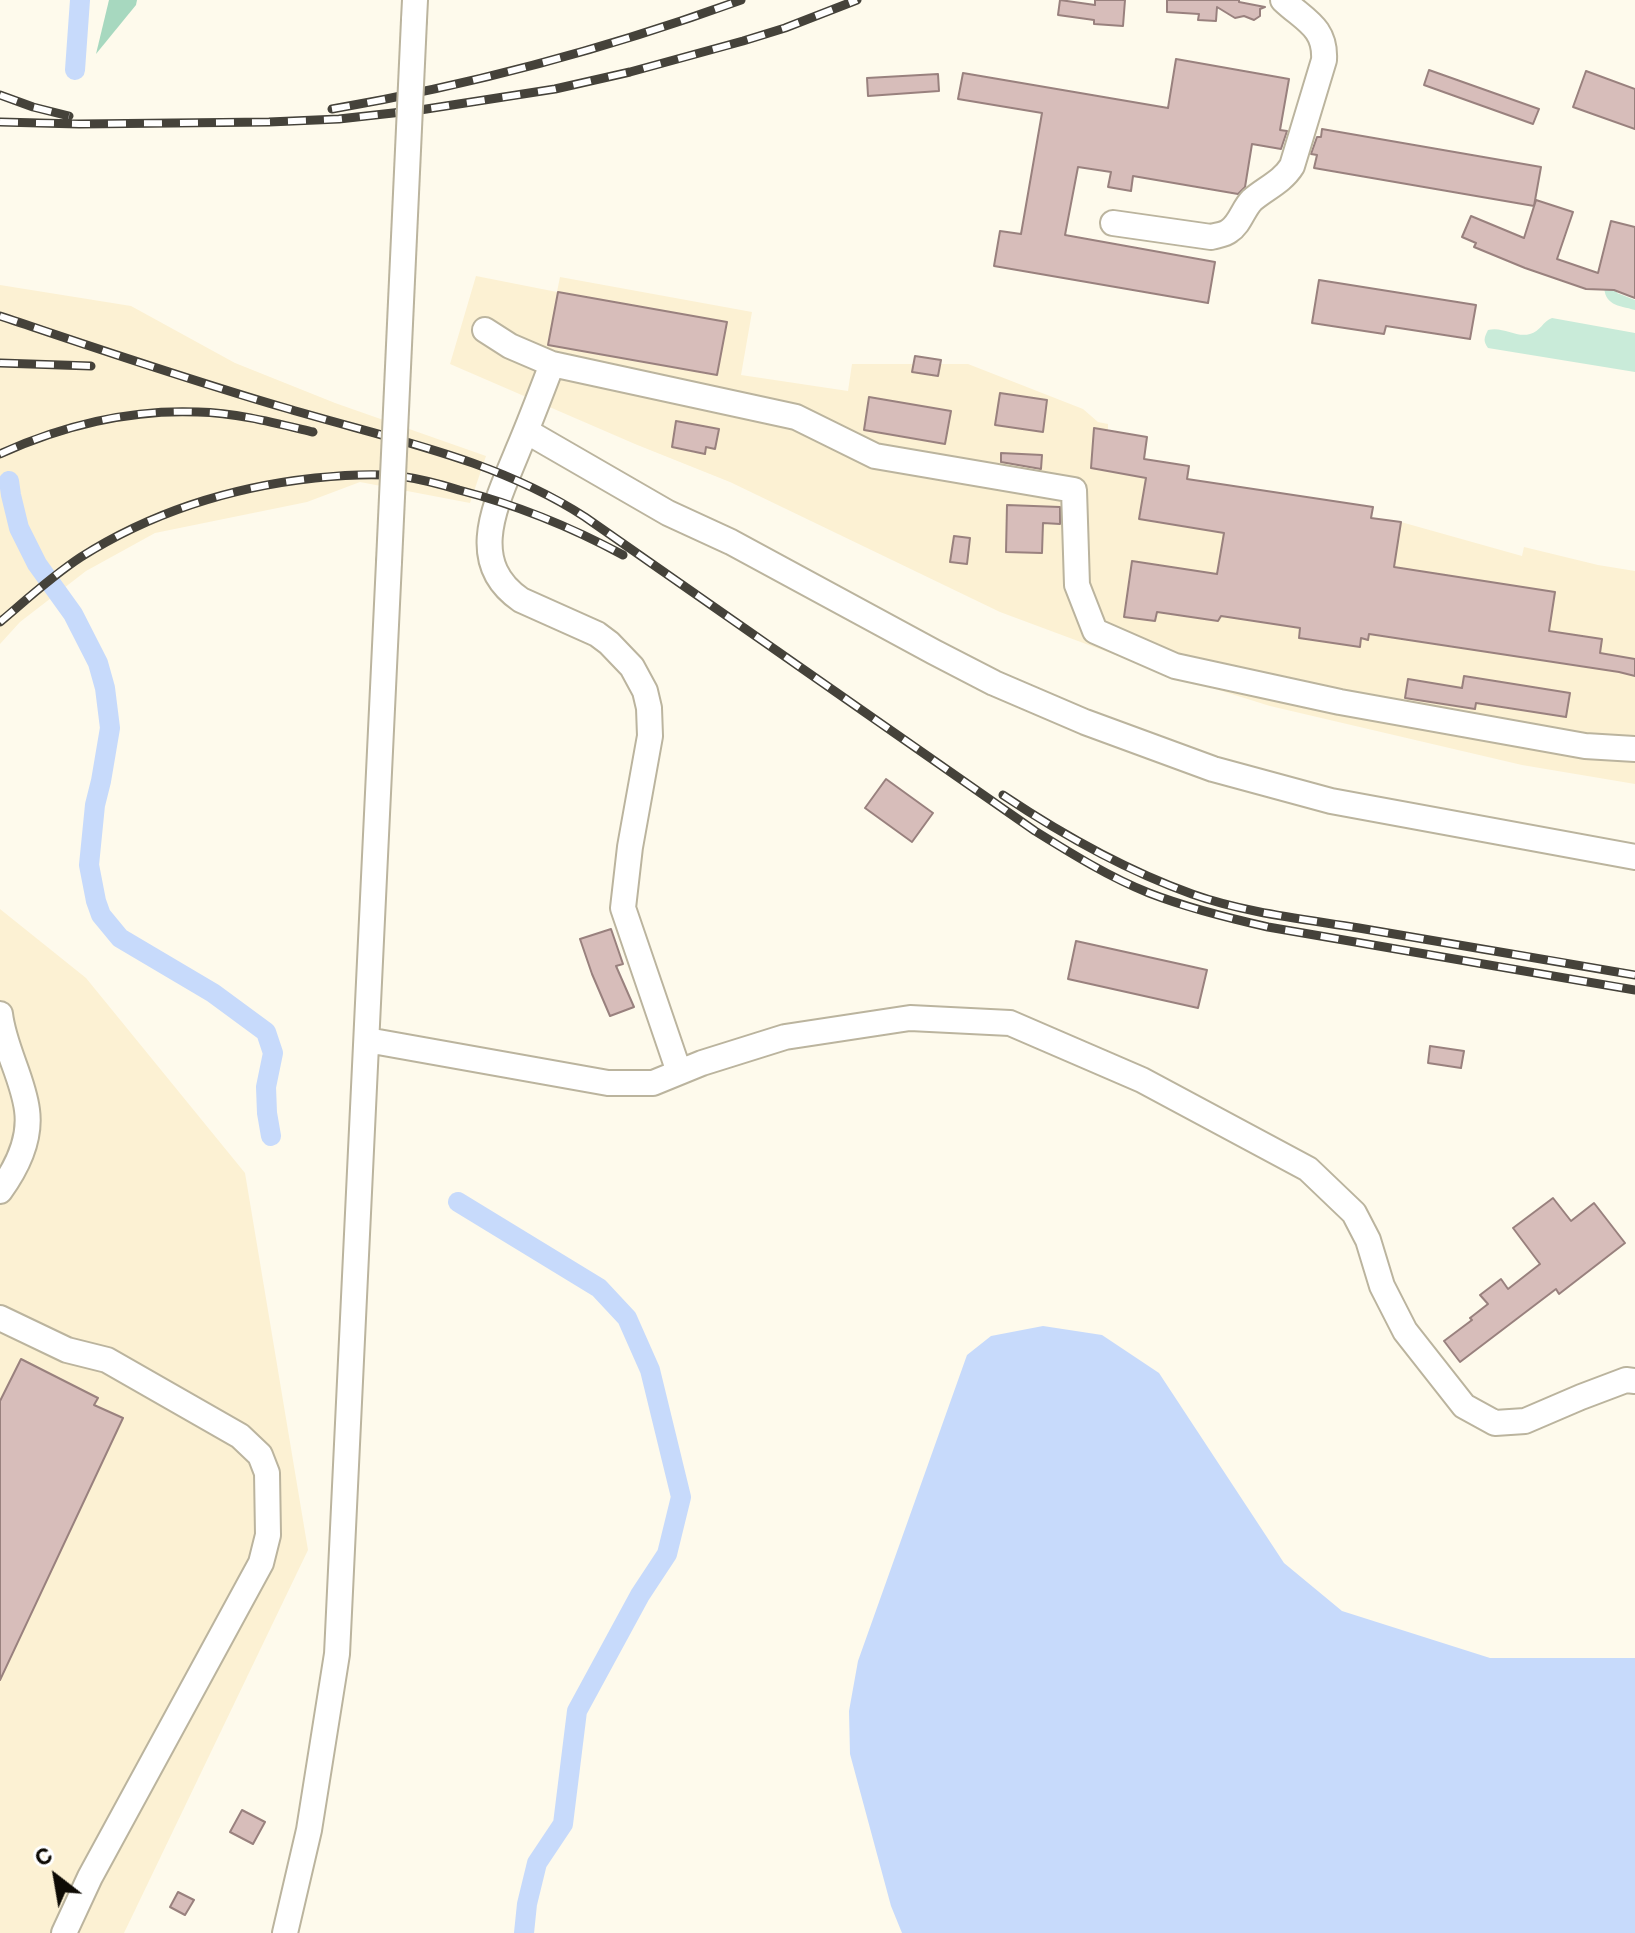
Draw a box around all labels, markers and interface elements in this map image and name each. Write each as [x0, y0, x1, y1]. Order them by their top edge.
north arrow [16, 1837, 96, 1917]
text: С [30, 1841, 57, 1872]

